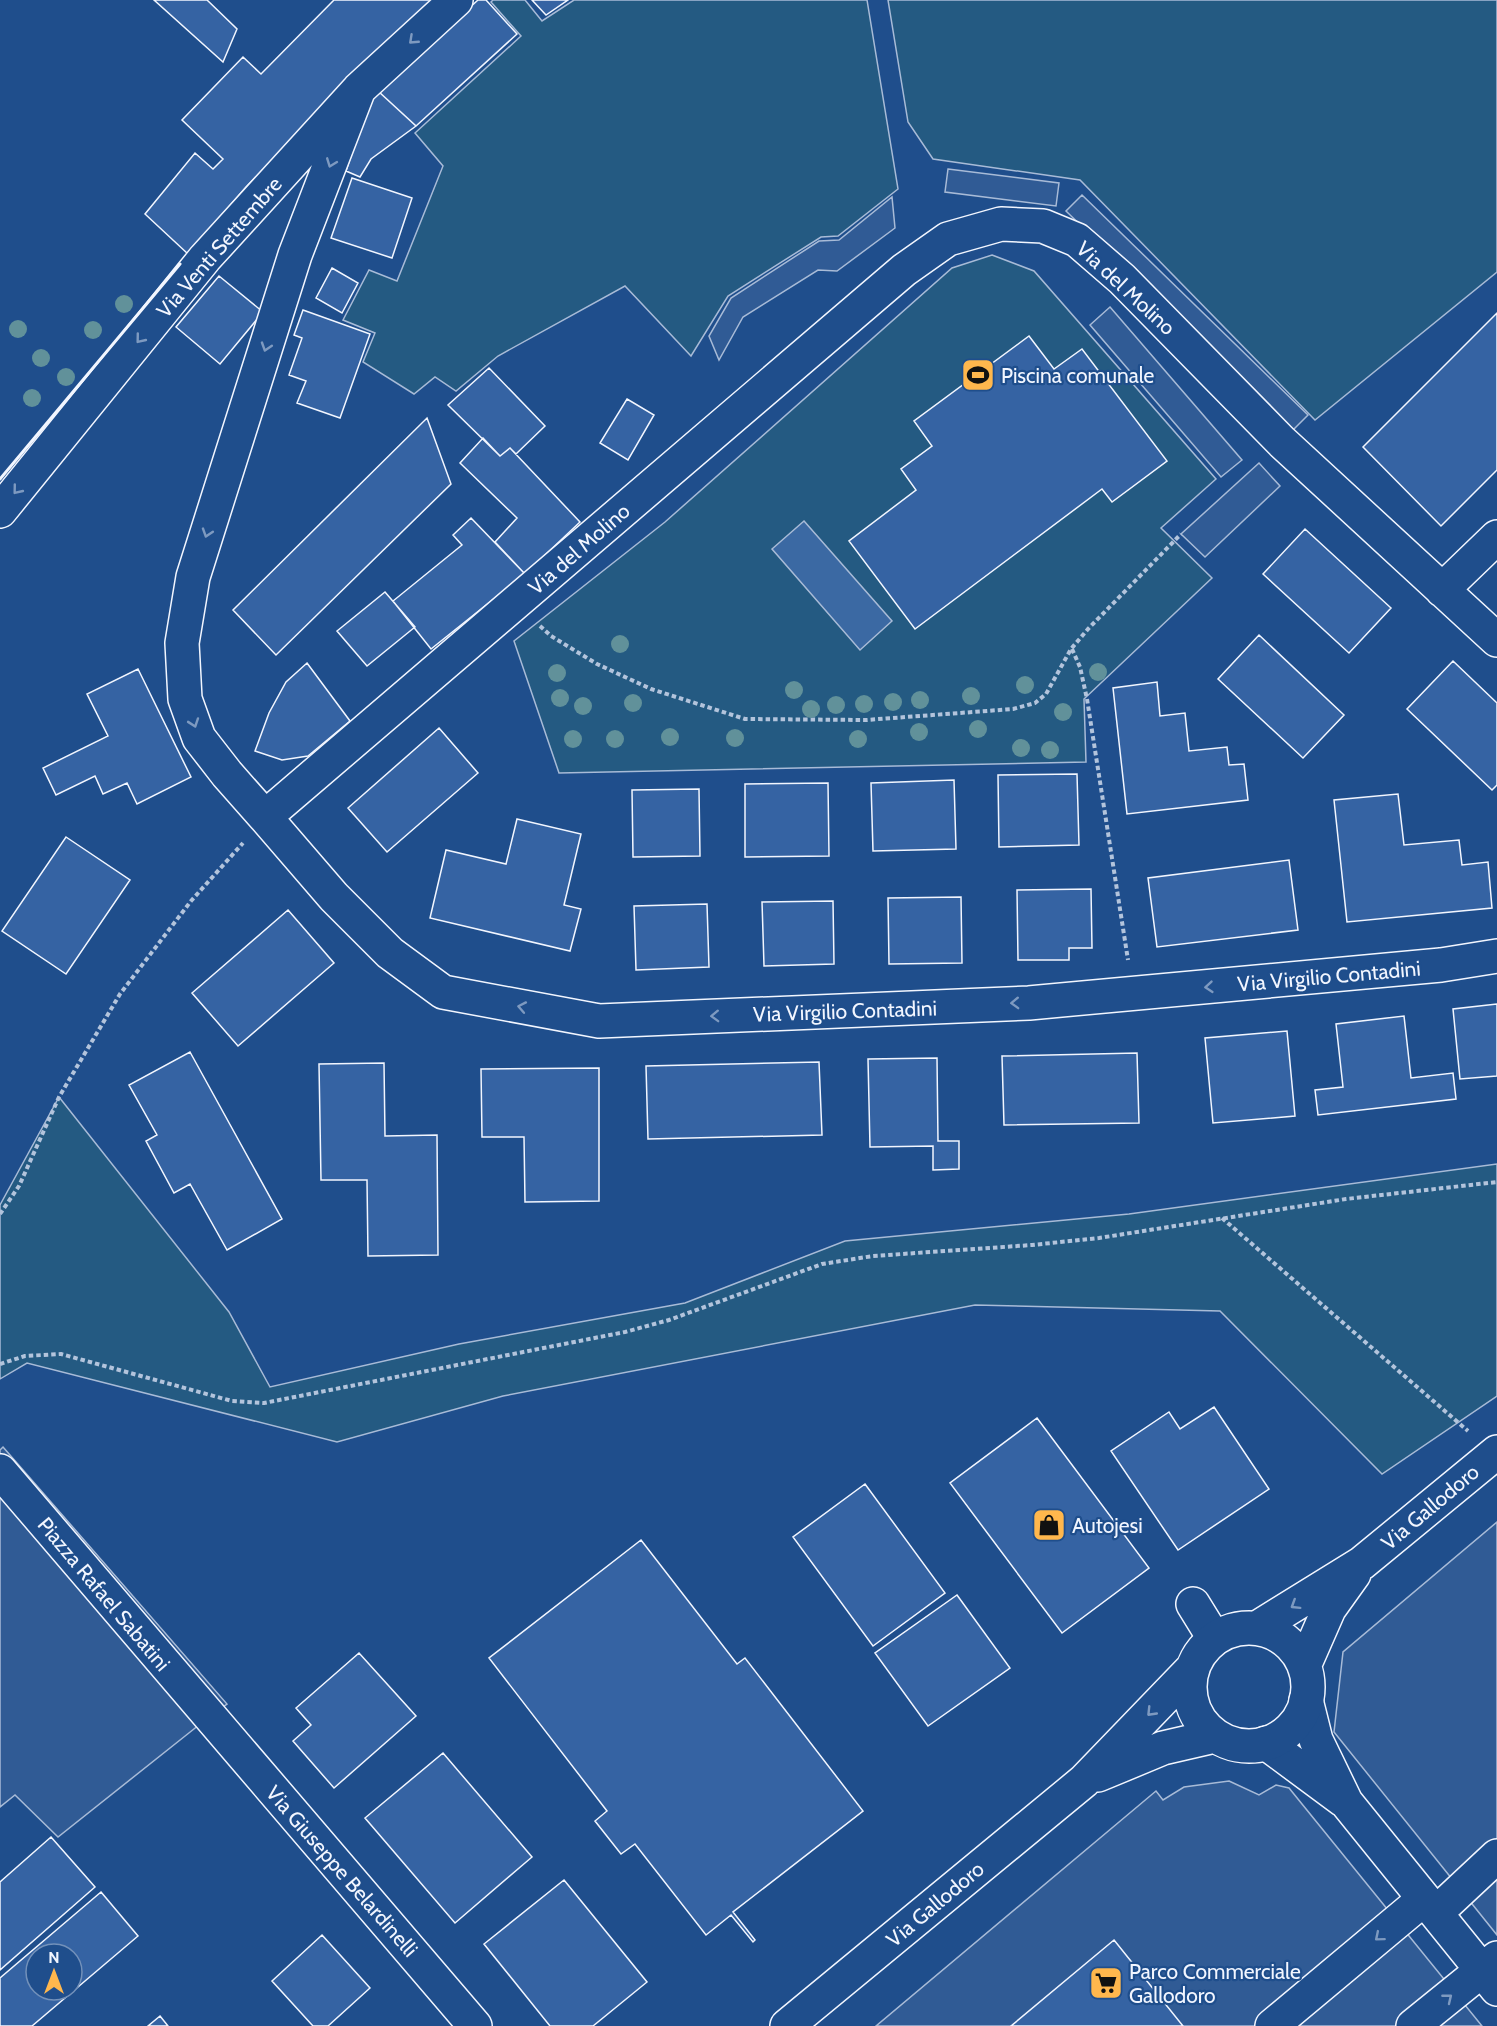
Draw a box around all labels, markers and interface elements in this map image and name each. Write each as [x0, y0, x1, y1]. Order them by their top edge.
one-way arrow [409, 33, 419, 44]
one-way arrow [325, 157, 338, 168]
street label: Via Venti Settembre [151, 171, 287, 322]
street label: Via del Molino [1071, 236, 1181, 340]
one-way arrow [136, 332, 147, 343]
one-way arrow [261, 341, 273, 352]
sports icon: Piscina comunale [960, 357, 996, 393]
place label: Piscina comunale [1001, 363, 1155, 388]
one-way arrow [14, 483, 25, 494]
street label: Via del Molino [523, 498, 635, 600]
one-way arrow [202, 527, 214, 538]
one-way arrow [186, 717, 199, 728]
street label: Via Virgilio Contadini [1236, 956, 1422, 996]
one-way arrow [1205, 980, 1214, 993]
street label: Via Virgilio Contadini [753, 995, 937, 1027]
one-way arrow [1010, 997, 1019, 1010]
one-way arrow [517, 1001, 527, 1014]
one-way arrow [711, 1010, 720, 1022]
street label: Via Gallodoro [1376, 1459, 1484, 1555]
shop icon: Autojesi [1031, 1507, 1067, 1543]
street label: Piazza Rafael Sabatini [33, 1512, 175, 1676]
place label: Autojesi [1072, 1513, 1143, 1539]
one-way arrow [1291, 1597, 1301, 1609]
one-way arrow [1147, 1705, 1158, 1716]
street label: Via Giuseppe Belardinelli [261, 1780, 423, 1962]
street label: Via Gallodoro [881, 1856, 989, 1952]
one-way arrow [1375, 1929, 1386, 1940]
north arrow [24, 1942, 84, 2002]
text: N [48, 1948, 60, 1967]
place label: Parco Commerciale Gallodoro [1129, 1959, 1301, 2008]
supermarket icon: Parco Commerciale Gallodoro [1088, 1965, 1124, 2001]
one-way arrow [1441, 1995, 1452, 2006]

